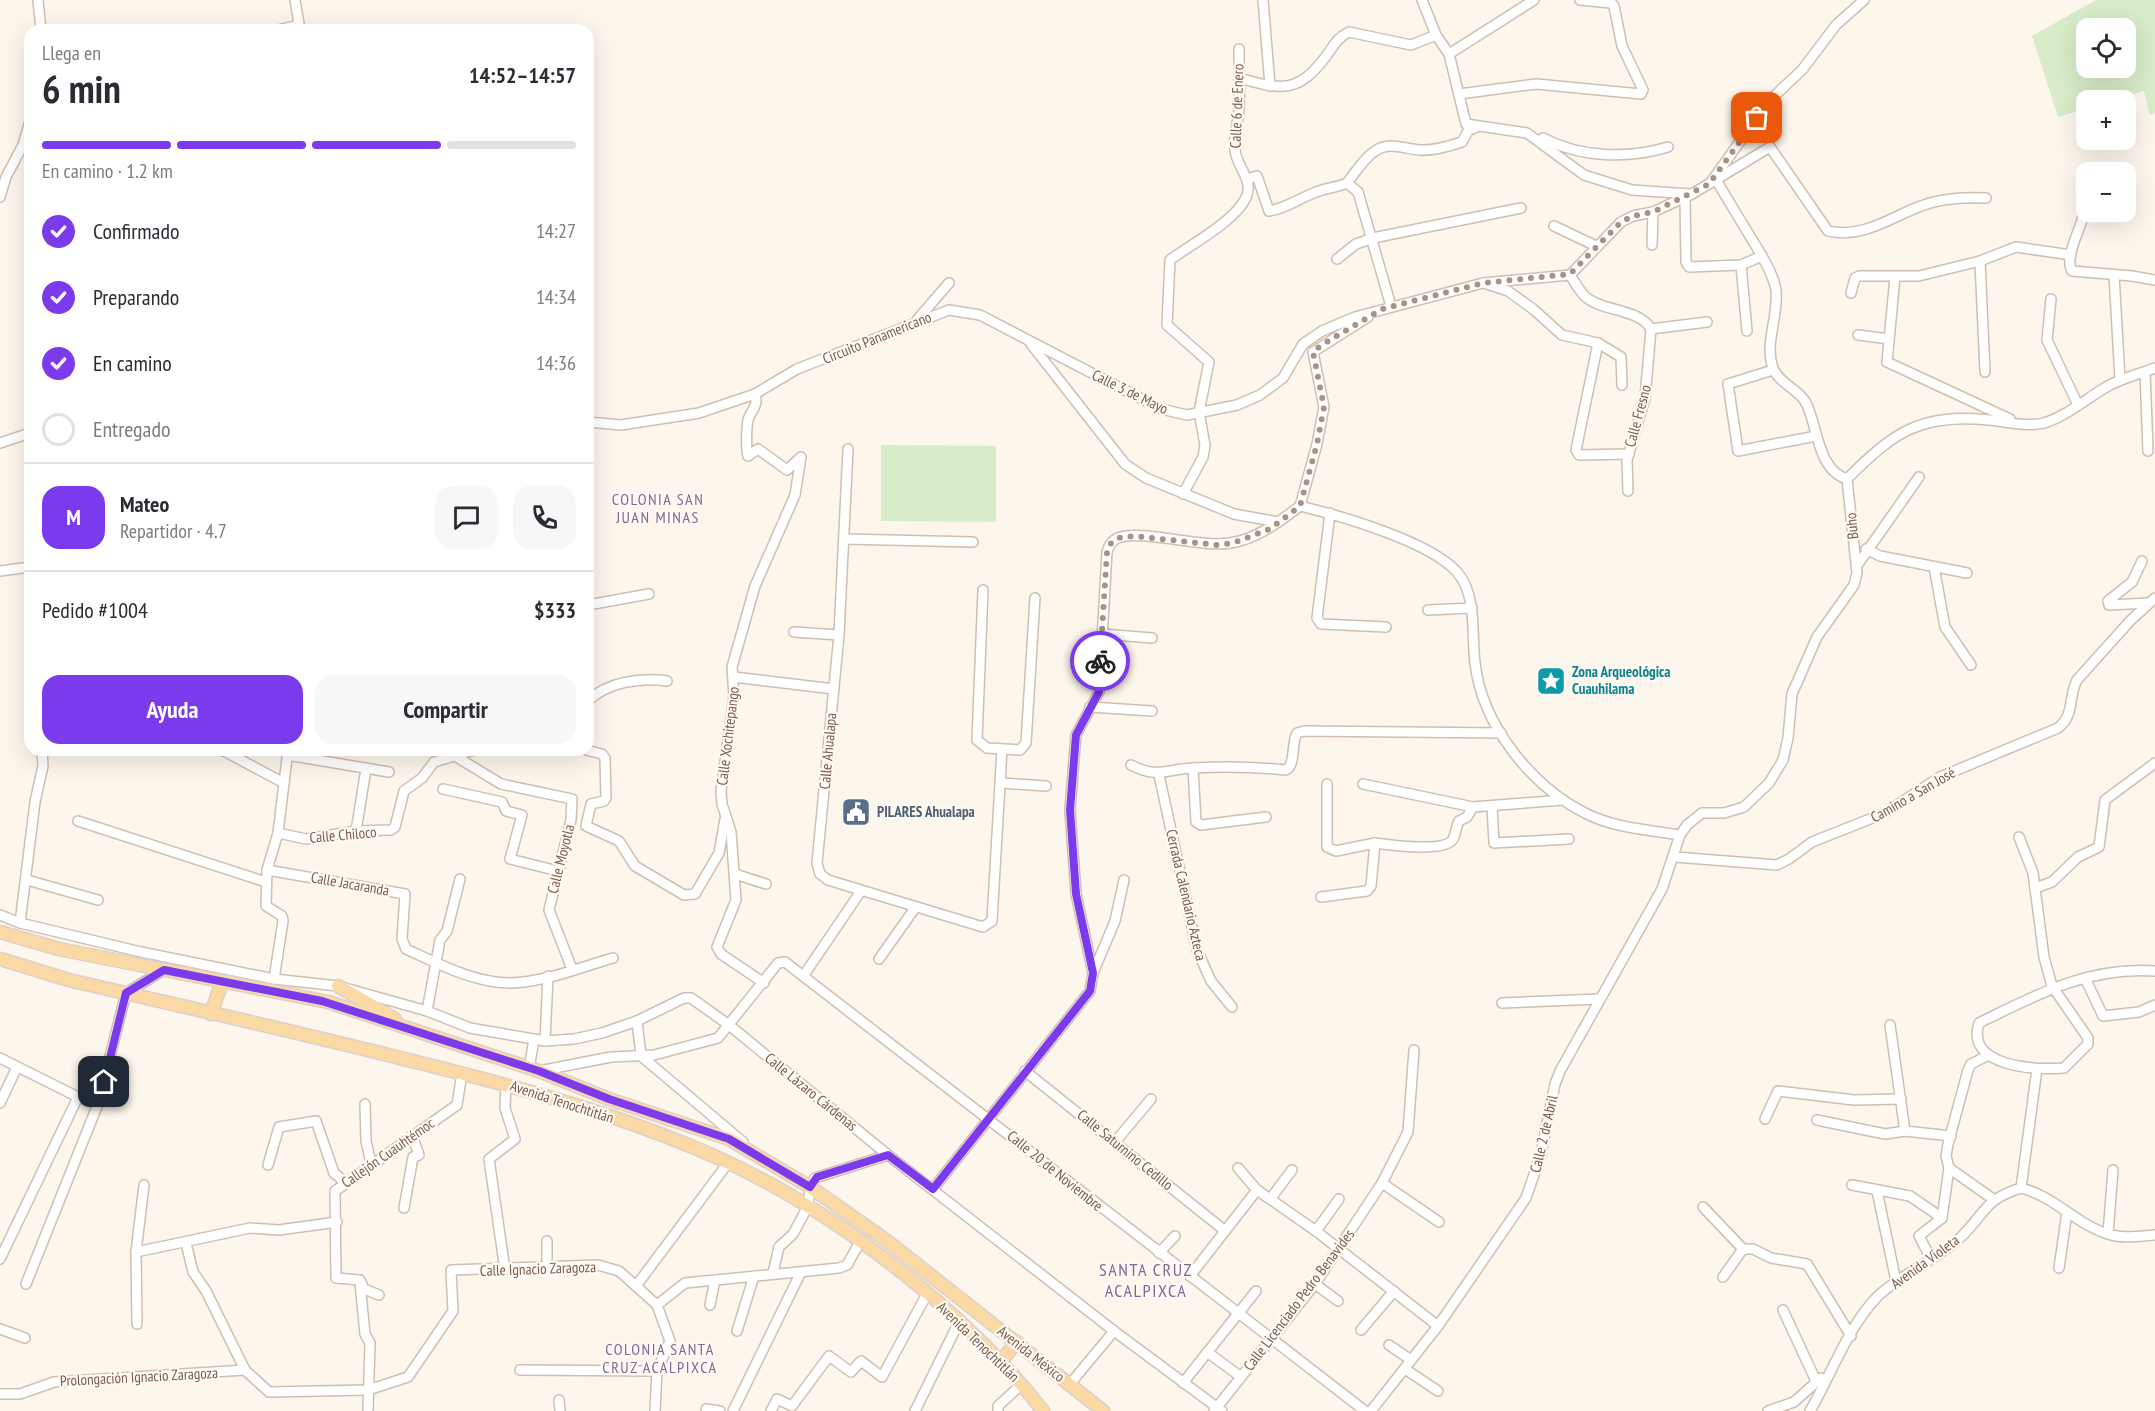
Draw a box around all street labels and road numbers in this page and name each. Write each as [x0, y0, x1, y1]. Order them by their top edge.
street label: Calle 6 de Enero [1226, 63, 1247, 149]
street label: Circuito Panamericano [820, 307, 934, 368]
street label: Calle 3 de Mayo [1089, 365, 1171, 418]
street label: Calle Fresno [1620, 383, 1655, 449]
street label: Buho [1841, 512, 1862, 540]
street label: Calle Xochitepango [712, 685, 743, 786]
street label: Calle Ahualapa [815, 712, 840, 790]
street label: Camino a San José [1867, 763, 1958, 826]
street label: Calle Chiloco [309, 822, 377, 847]
street label: Calle Moyotla [543, 822, 578, 895]
street label: Cerrada Calendario Azteca [1162, 827, 1211, 962]
street label: Calle Jacaranda [309, 867, 391, 900]
street label: Calle Lázaro Cárdenas [761, 1048, 861, 1135]
street label: Avenida Tenochtitlán [508, 1076, 616, 1127]
street label: Calle 2 de Abril [1525, 1093, 1562, 1174]
street label: Calle Saturnino Cedillo [1073, 1105, 1177, 1194]
street label: Callejón Cuauhtémoc [337, 1113, 439, 1192]
street label: Calle 20 de Noviembre [1004, 1126, 1107, 1215]
street label: Calle Licenciado Pedro Benavides [1239, 1225, 1358, 1374]
street label: Avenida Violeta [1887, 1230, 1963, 1293]
street label: Calle Ignacio Zaragoza [480, 1257, 596, 1280]
street label: Avenida Tenochtitlán [933, 1297, 1024, 1386]
street label: Avenida México [994, 1321, 1069, 1386]
street label: Prolongación Ignacio Zaragoza [60, 1363, 218, 1390]

